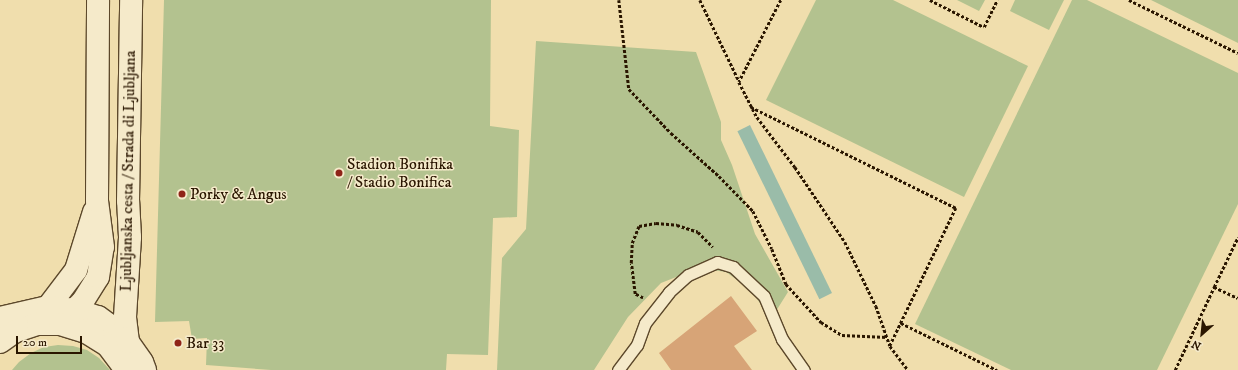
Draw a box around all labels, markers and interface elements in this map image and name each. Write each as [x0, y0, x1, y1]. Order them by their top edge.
street label: Ljubljanska cesta / Strada di Ljubljana [116, 50, 140, 292]
place label: Stadion Bonifika / Stadio Bonifica [347, 154, 453, 192]
marker: Stadion Bonifika / Stadio Bonifica [334, 168, 344, 178]
place label: Porky & Angus [190, 184, 287, 204]
marker: Porky & Angus [177, 189, 187, 199]
north arrow [1182, 314, 1222, 354]
scale bar [18, 328, 84, 354]
place label: Bar 33 [186, 333, 224, 353]
text: 20 m [23, 335, 47, 350]
text: N [1189, 336, 1204, 353]
marker: Bar 33 [173, 338, 183, 348]

